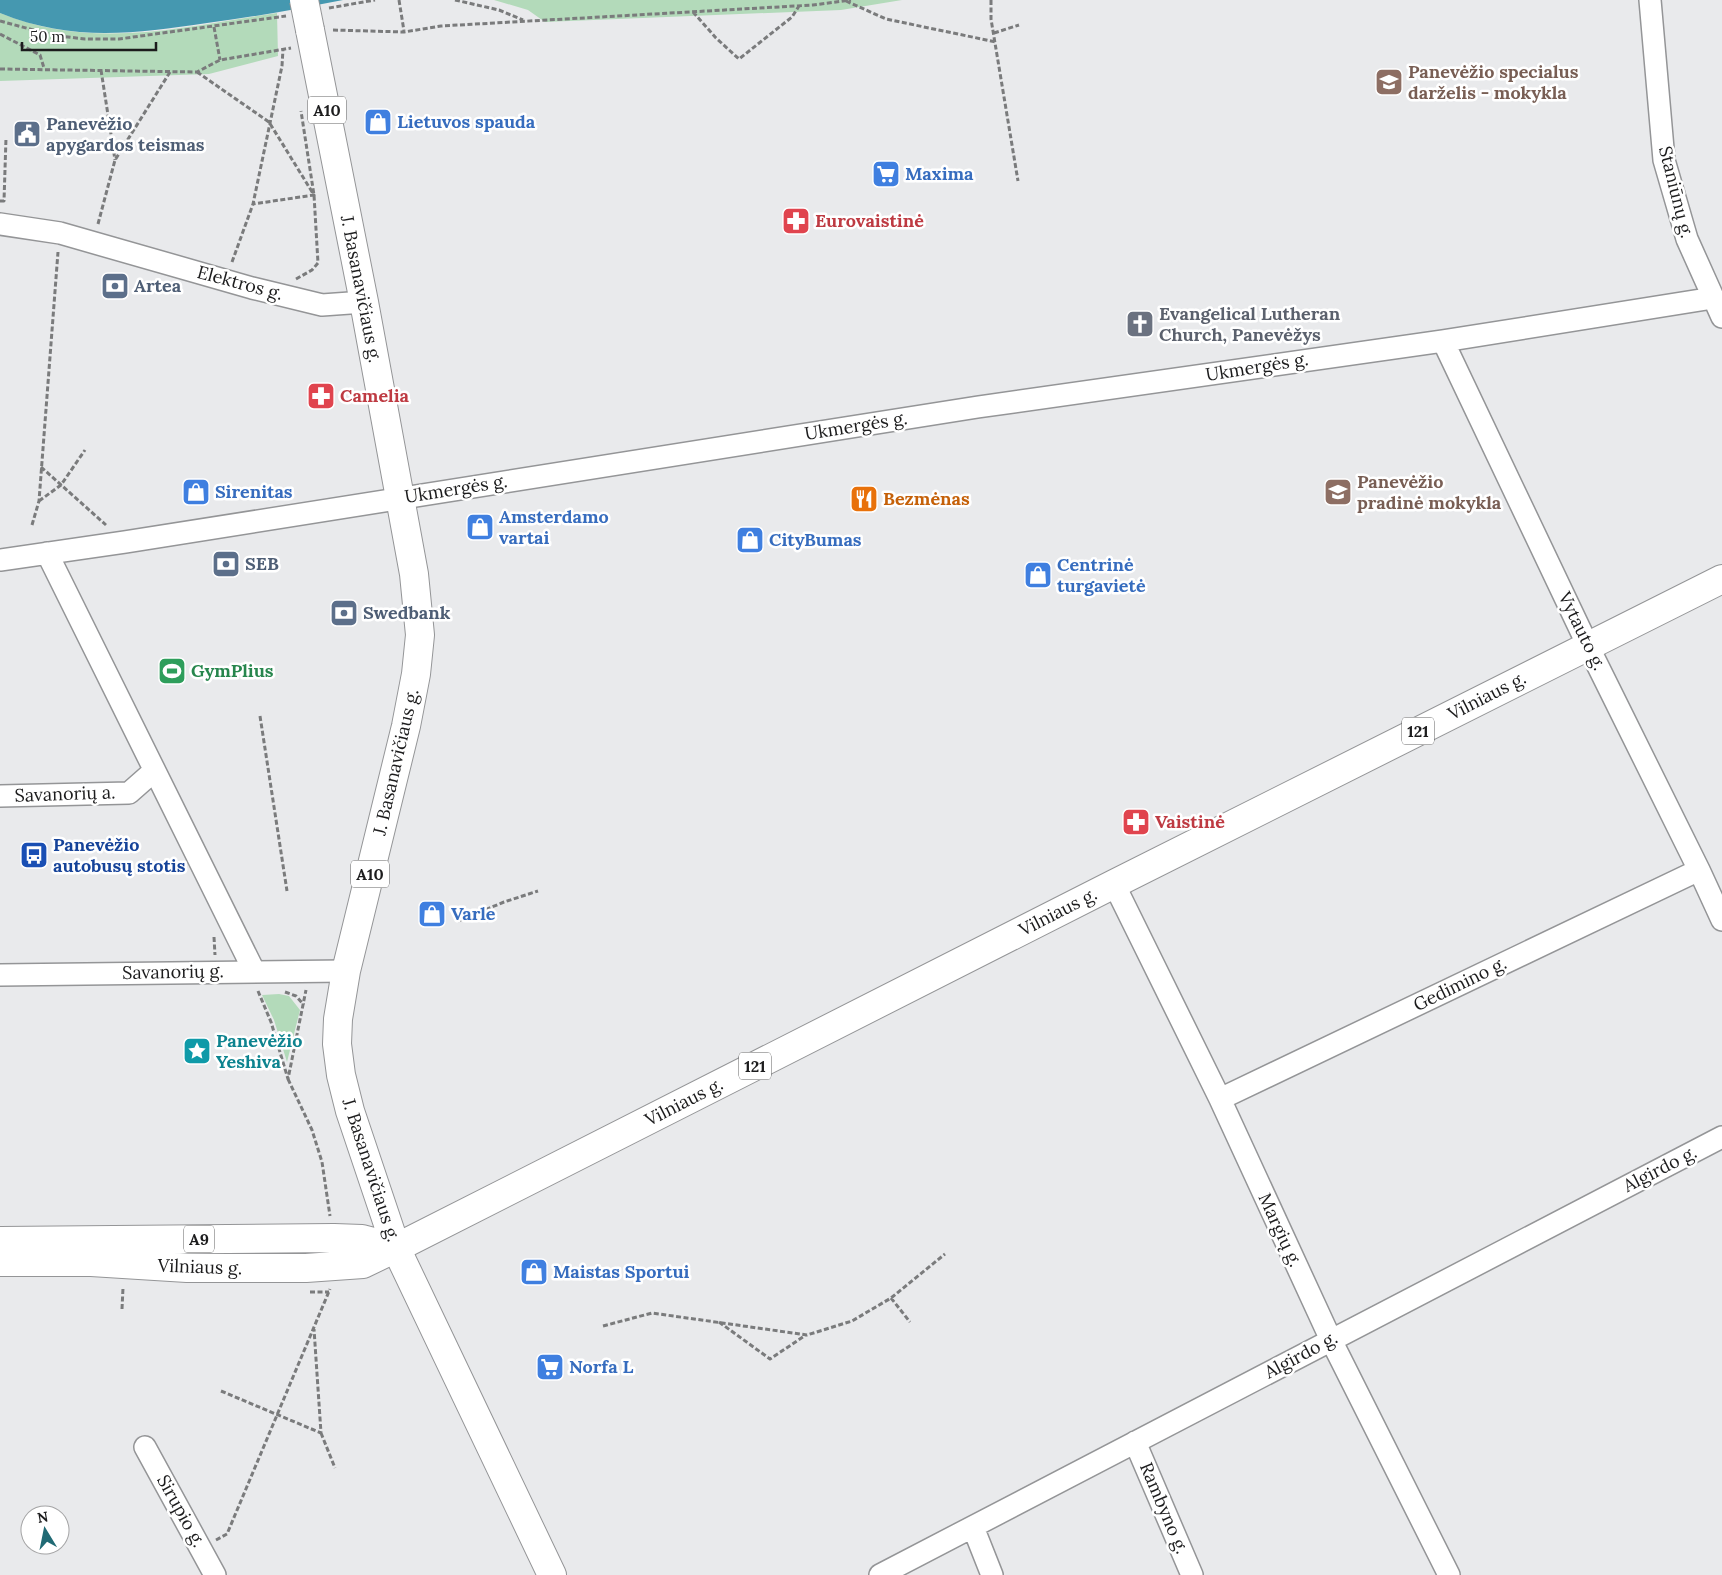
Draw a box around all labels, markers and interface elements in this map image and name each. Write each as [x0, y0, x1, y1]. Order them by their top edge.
scale bar [22, 20, 156, 52]
text: 50 m [30, 27, 65, 46]
place label: Panevėžio specialus darželis - mokykla [1408, 60, 1579, 104]
school or university icon: Panevėžio specialus darželis - mokykla [1374, 67, 1404, 97]
road number: A10 [308, 96, 346, 124]
shop icon: Lietuvos spauda [363, 107, 393, 137]
place label: Lietuvos spauda [397, 110, 536, 133]
place label: Panevėžio apygardos teismas [46, 112, 205, 156]
public building icon: Panevėžio apygardos teismas [12, 119, 42, 149]
street label: Staniūnų g. [1654, 144, 1699, 240]
supermarket icon: Maxima [871, 159, 901, 189]
place label: Maxima [905, 162, 974, 185]
pharmacy icon: Eurovaistinė [781, 206, 811, 236]
place label: Eurovaistinė [815, 209, 924, 232]
street label: J. Basanavičiaus g. [336, 212, 387, 365]
street label: Elektros g. [195, 260, 286, 305]
bank icon: Artea [100, 271, 130, 301]
place label: Artea [134, 274, 182, 297]
place label: Evangelical Lutheran Church, Panevėžys [1159, 302, 1341, 346]
church icon: Evangelical Lutheran Church, Panevėžys [1125, 309, 1155, 339]
street label: Ukmergės g. [1204, 347, 1310, 386]
pharmacy icon: Camelia [306, 381, 336, 411]
place label: Camelia [340, 384, 410, 407]
street label: Ukmergės g. [803, 406, 909, 445]
street label: Ukmergės g. [403, 469, 509, 508]
place label: Panevėžio pradinė mokykla [1357, 470, 1502, 514]
shop icon: Sirenitas [181, 477, 211, 507]
school or university icon: Panevėžio pradinė mokykla [1323, 477, 1353, 507]
place label: Sirenitas [215, 480, 293, 503]
restaurant icon: Bezmėnas [849, 484, 879, 514]
place label: Bezmėnas [883, 487, 970, 510]
place label: Amsterdamo vartai [499, 505, 609, 549]
shop icon: Amsterdamo vartai [465, 512, 495, 542]
shop icon: CityBumas [735, 525, 765, 555]
place label: CityBumas [769, 528, 862, 551]
bank icon: SEB [211, 549, 241, 579]
place label: SEB [245, 552, 279, 575]
place label: Centrinė turgavietė [1057, 553, 1146, 597]
shop icon: Centrinė turgavietė [1023, 560, 1053, 590]
street label: Vytauto g. [1553, 587, 1611, 674]
bank icon: Swedbank [329, 598, 359, 628]
place label: Swedbank [363, 601, 451, 624]
sports icon: GymPlius [157, 656, 187, 686]
place label: GymPlius [191, 659, 274, 682]
street label: Vilniaus g. [1443, 666, 1530, 726]
street label: J. Basanavičiaus g. [367, 686, 424, 838]
road number: 121 [1402, 718, 1434, 744]
street label: Savanorių a. [14, 780, 116, 807]
pharmacy icon: Vaistinė [1121, 807, 1151, 837]
place label: Vaistinė [1155, 810, 1225, 833]
place label: Panevėžio autobusų stotis [53, 833, 186, 877]
bus stop icon: Panevėžio autobusų stotis [19, 840, 49, 870]
road number: A10 [351, 861, 389, 888]
street label: Vilniaus g. [1014, 882, 1101, 942]
shop icon: Varle [417, 899, 447, 929]
place label: Varle [451, 902, 496, 925]
street label: Gedimino g. [1409, 951, 1510, 1016]
street label: Savanorių g. [122, 959, 224, 984]
place label: Panevėžio Yeshiva [216, 1029, 302, 1073]
place icon: Panevėžio Yeshiva [182, 1036, 212, 1066]
road number: 121 [739, 1052, 771, 1080]
street label: Vilniaus g. [640, 1072, 727, 1132]
street label: J. Basanavičiaus g. [337, 1094, 406, 1245]
street label: Algirdo g. [1618, 1140, 1700, 1197]
street label: Margių g. [1253, 1189, 1308, 1270]
road number: A9 [184, 1226, 214, 1252]
street label: Vilniaus g. [156, 1253, 243, 1279]
shop icon: Maistas Sportui [519, 1257, 549, 1287]
place label: Maistas Sportui [553, 1260, 690, 1283]
street label: Algirdo g. [1259, 1326, 1341, 1384]
supermarket icon: Norfa L [535, 1352, 565, 1382]
place label: Norfa L [569, 1355, 633, 1378]
street label: Rambyno g. [1135, 1459, 1194, 1557]
street label: Sirupio g. [152, 1471, 211, 1551]
north arrow [20, 1505, 70, 1555]
text: N [36, 1507, 50, 1527]

